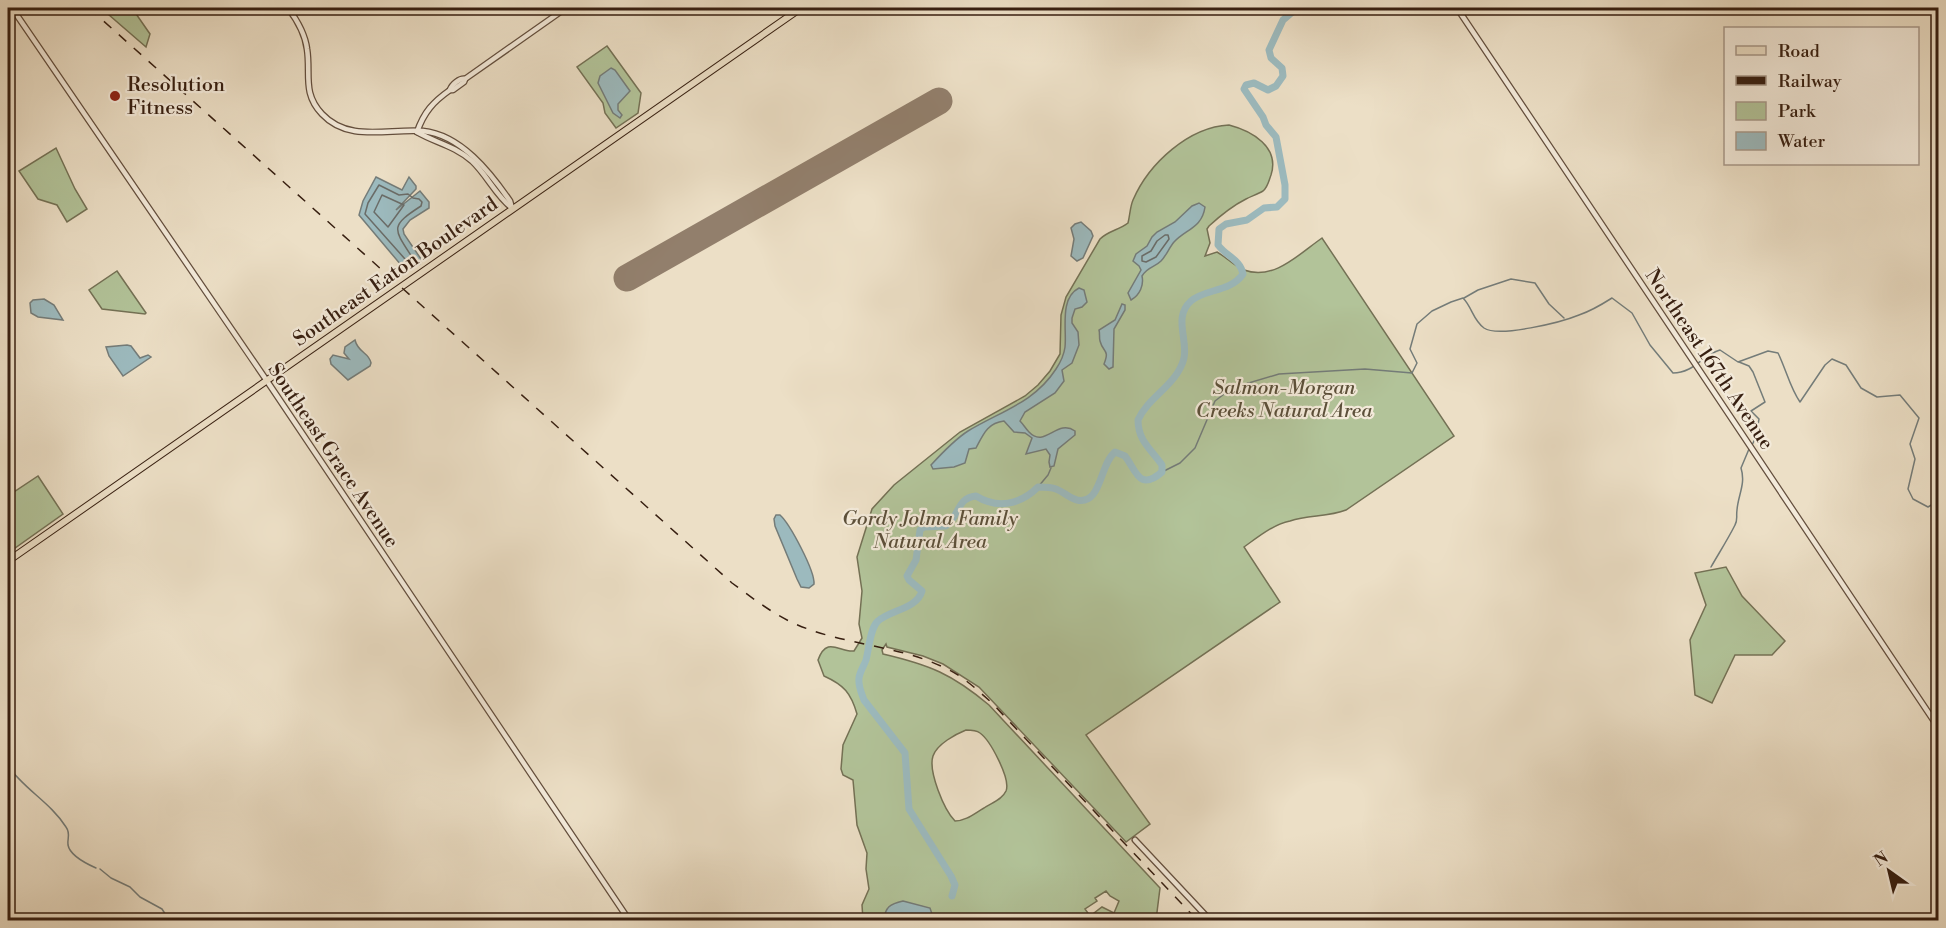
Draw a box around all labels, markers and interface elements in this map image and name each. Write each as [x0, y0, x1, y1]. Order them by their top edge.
legend [1724, 27, 1919, 165]
text: Road [1778, 40, 1821, 63]
text: Railway [1778, 70, 1842, 93]
place label: Resolution Fitness [127, 73, 225, 121]
marker: Resolution Fitness [108, 89, 122, 103]
text: Park [1778, 100, 1817, 123]
text: Water [1777, 130, 1826, 153]
street label: Southeast Eaton Boulevard [289, 192, 504, 353]
street label: Northeast 167th Avenue [1639, 265, 1779, 455]
street label: Southeast Grace Avenue [262, 359, 404, 553]
park label: Salmon-Morgan Creeks Natural Area [1196, 376, 1373, 424]
park label: Gordy Jolma Family Natural Area [842, 507, 1018, 555]
north arrow [1859, 841, 1919, 901]
text: N [1870, 847, 1892, 871]

